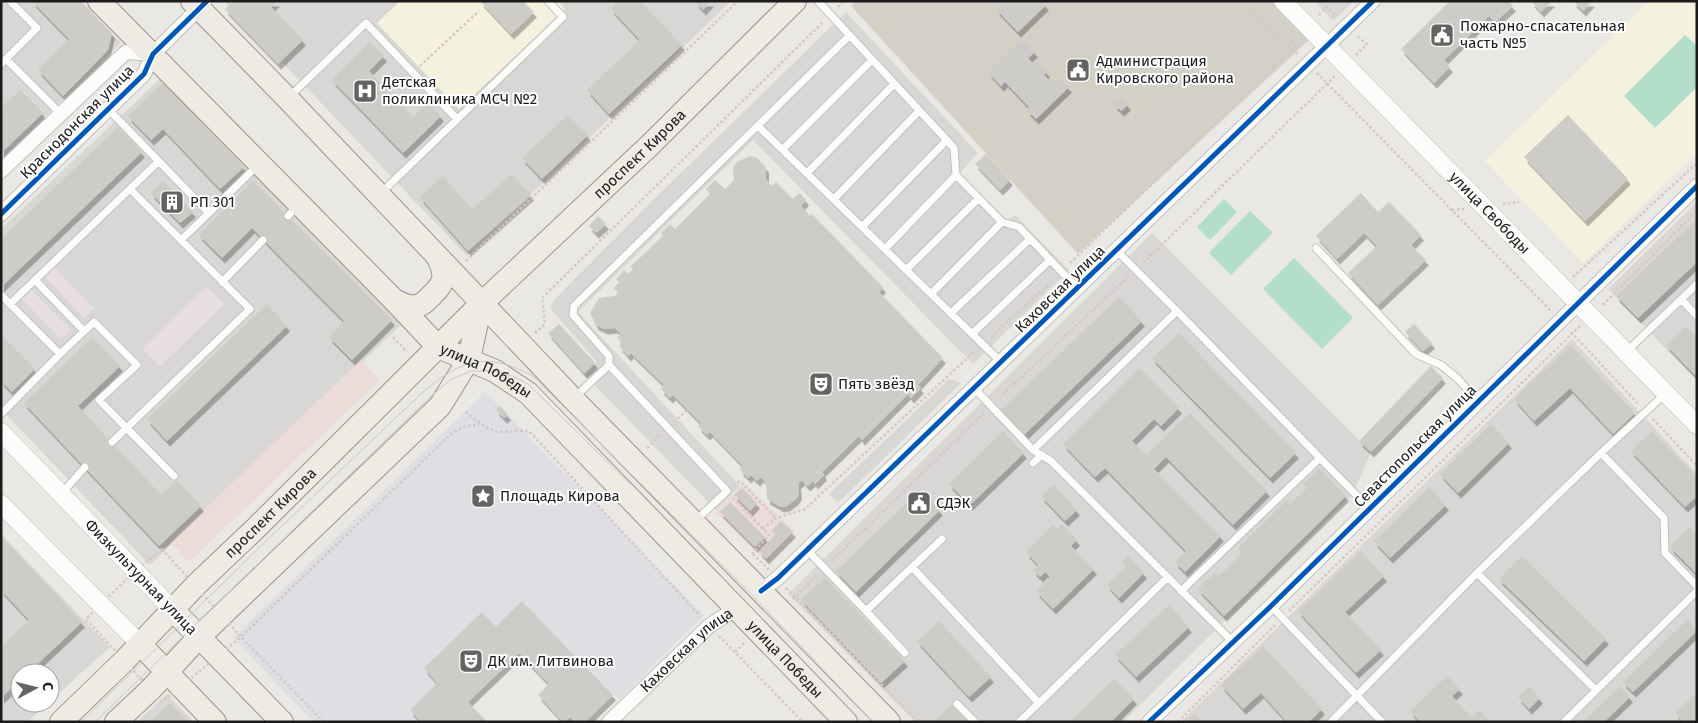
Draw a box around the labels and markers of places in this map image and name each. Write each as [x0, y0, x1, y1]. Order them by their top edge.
place label: Пожарно-спасательная часть №5 [1460, 17, 1625, 52]
public building icon: Пожарно-спасательная часть №5 [1429, 22, 1455, 48]
place label: Администрация Кировского района [1096, 52, 1234, 87]
public building icon: Администрация Кировского района [1065, 57, 1091, 83]
place label: Детская поликлиника МСЧ №2 [381, 73, 537, 108]
hospital icon: Детская поликлиника МСЧ №2 [352, 78, 378, 104]
building icon: РП 301 [159, 189, 185, 215]
place label: РП 301 [190, 193, 235, 211]
theatre icon: Пять звёзд [808, 371, 834, 397]
place label: Пять звёзд [838, 375, 914, 393]
place icon: Площадь Кирова [470, 483, 496, 509]
place label: Площадь Кирова [500, 487, 620, 505]
public building icon: СДЭК [906, 490, 932, 516]
place label: СДЭК [936, 494, 971, 512]
theatre icon: ДК им. Литвинова [458, 648, 484, 674]
place label: ДК им. Литвинова [487, 652, 614, 670]

